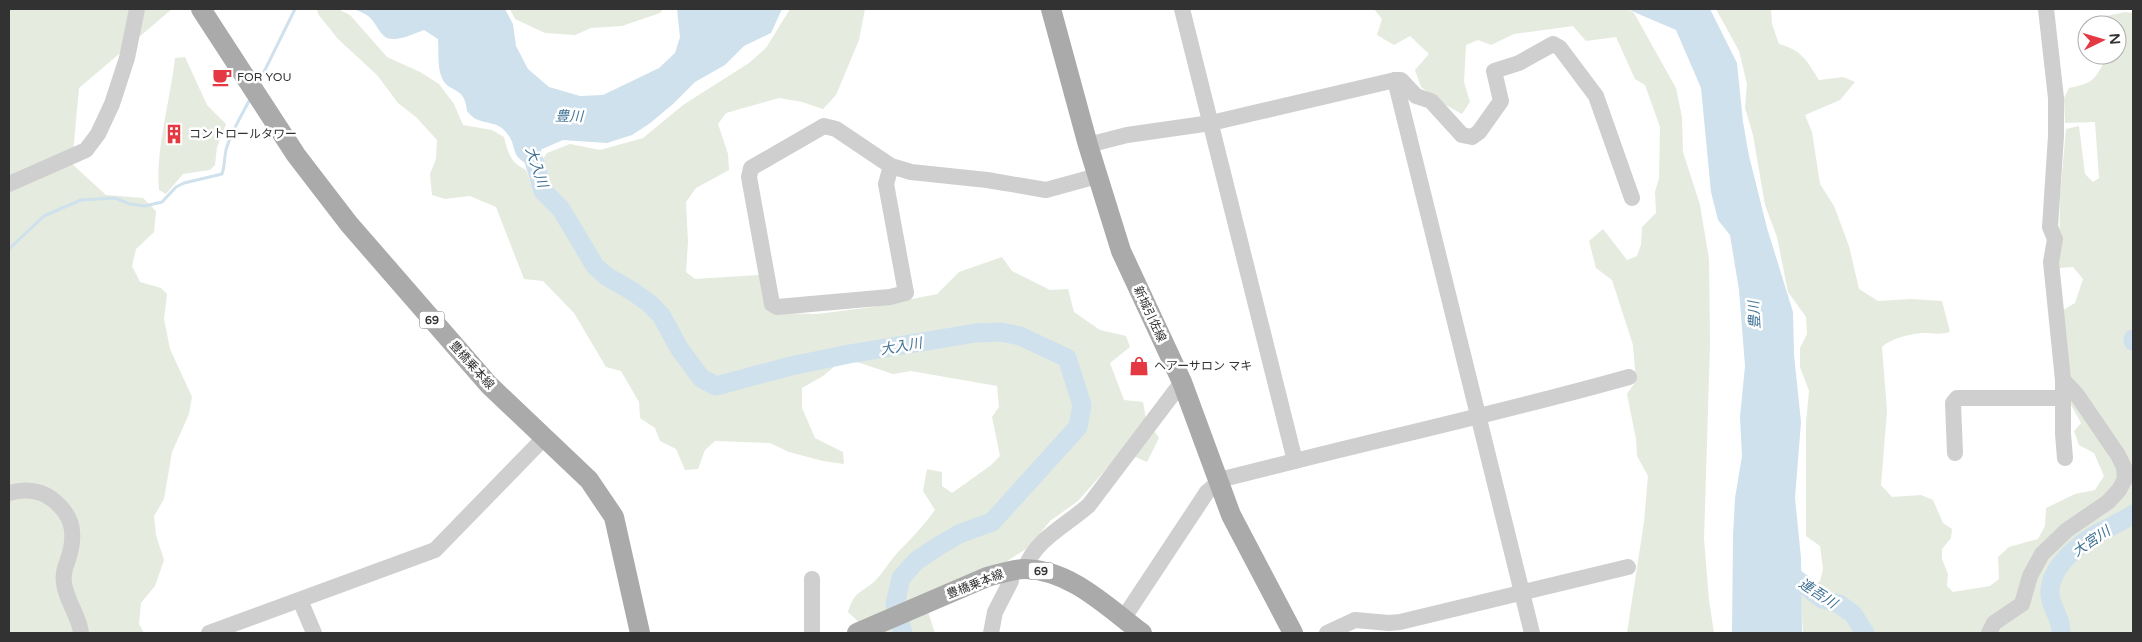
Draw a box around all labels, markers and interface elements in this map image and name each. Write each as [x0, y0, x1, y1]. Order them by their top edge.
north arrow [2077, 15, 2127, 65]
text: N [2105, 33, 2123, 45]
cafe icon: FOR YOU [211, 66, 233, 88]
place label: FOR YOU [237, 70, 292, 84]
water label: 豊川 [555, 108, 585, 125]
building icon: コントロールタワー [163, 123, 185, 145]
place label: コントロールタワー [189, 127, 297, 141]
water label: 大入川 [522, 145, 552, 192]
street label: 新城引佐線 [1131, 284, 1169, 344]
water label: 豊川 [1745, 299, 1764, 329]
road number: 69 [420, 312, 444, 328]
water label: 大入川 [879, 334, 925, 359]
street label: 豊橋乗本線 [447, 338, 497, 392]
shop icon: ヘアーサロン マキ [1128, 355, 1150, 377]
place label: ヘアーサロン マキ [1154, 359, 1252, 373]
water label: 大宮川 [2069, 522, 2115, 560]
road number: 69 [1028, 562, 1054, 580]
street label: 豊橋乗本線 [944, 567, 1006, 601]
water label: 連吾川 [1795, 575, 1842, 613]

